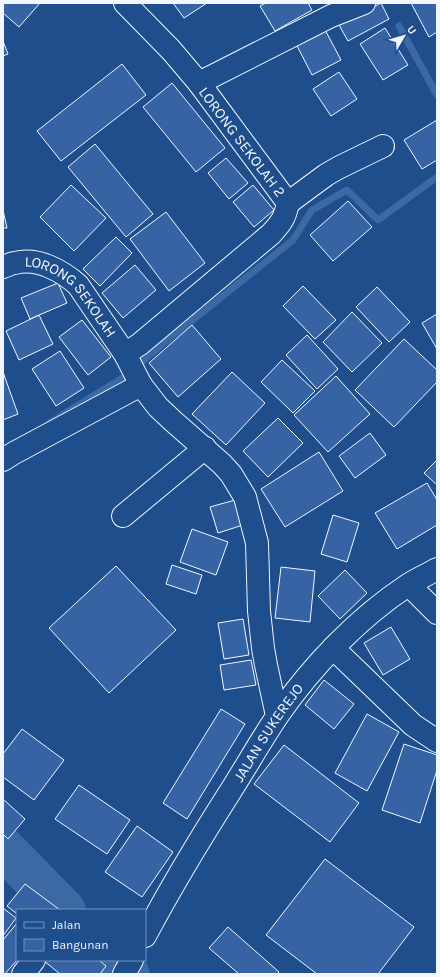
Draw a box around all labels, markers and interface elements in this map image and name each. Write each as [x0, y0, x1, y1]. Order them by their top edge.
north arrow [384, 16, 424, 56]
text: U [404, 23, 419, 37]
street label: LORONG SEKOLAH 2 [195, 83, 289, 201]
street label: LORONG SEKOLAH [24, 252, 120, 341]
street label: JALAN SUKEREJO [230, 680, 307, 785]
legend [16, 909, 146, 961]
text: Jalan [52, 918, 81, 932]
text: Bangunan [52, 938, 108, 952]

